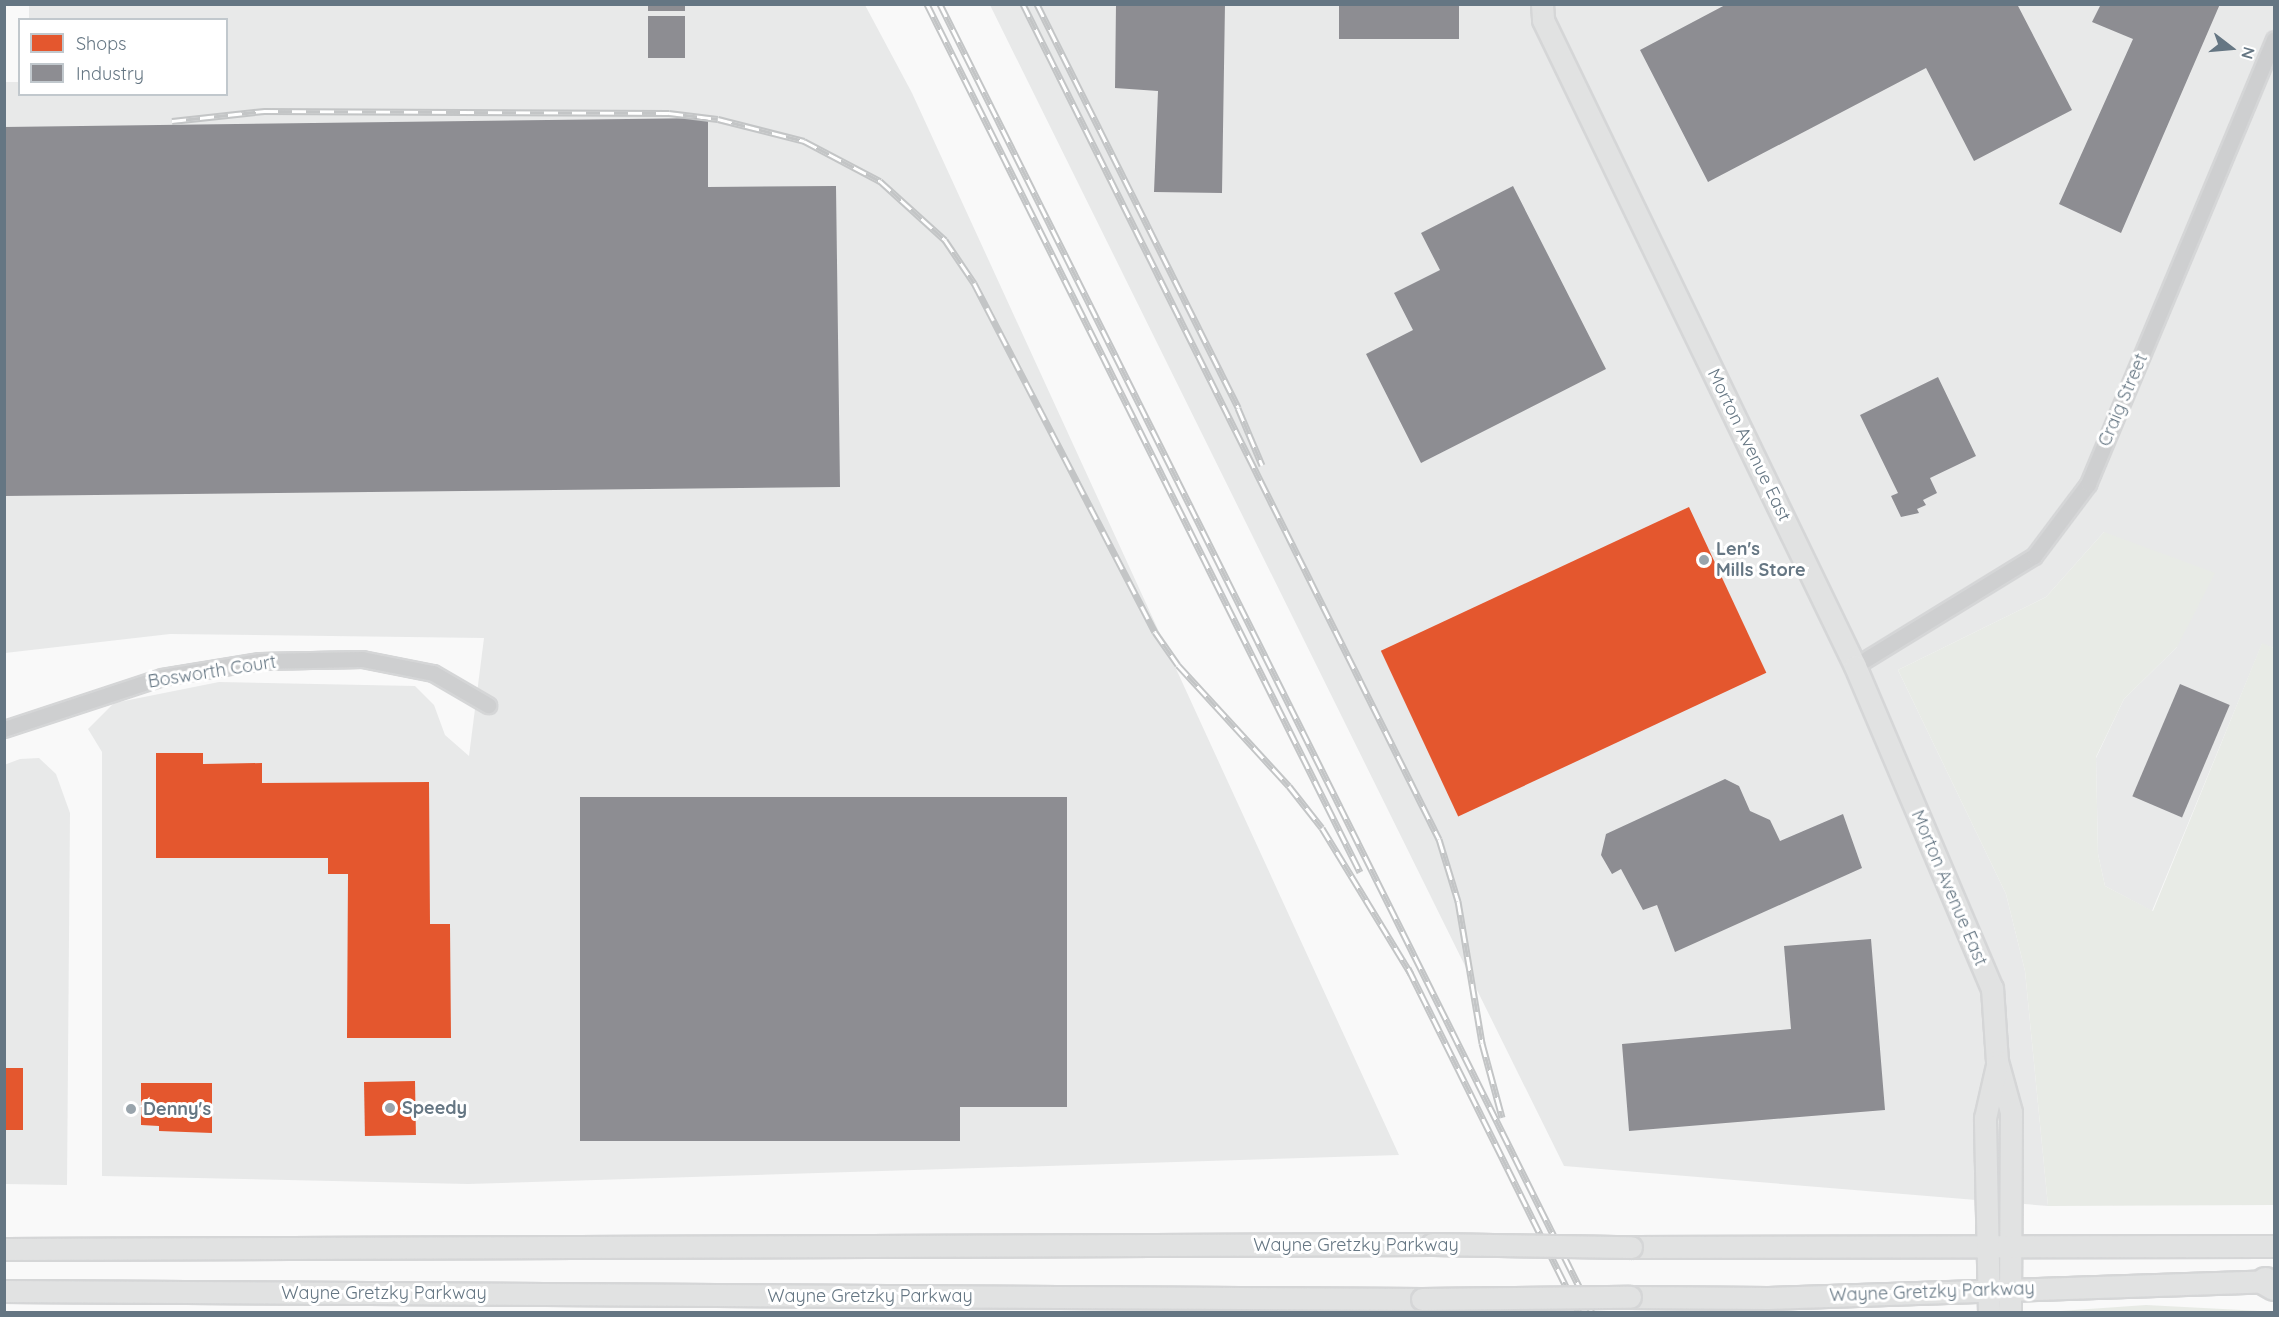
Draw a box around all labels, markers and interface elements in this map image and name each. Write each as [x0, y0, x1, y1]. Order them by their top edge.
legend [18, 18, 228, 96]
north arrow [2201, 18, 2261, 78]
text: Shops [76, 32, 127, 55]
text: N [2237, 45, 2260, 61]
text: Industry [76, 62, 144, 85]
street label: Craig Street [2094, 350, 2152, 450]
street label: Morton Avenue East [1703, 365, 1795, 525]
place label: Len's Mills Store [1716, 539, 1806, 582]
marker: Len's Mills Store [1697, 553, 1711, 567]
street label: Bosworth Court [146, 651, 278, 693]
street label: Morton Avenue East [1906, 807, 1992, 969]
place label: Speedy [402, 1097, 467, 1119]
place label: Denny's [143, 1098, 211, 1120]
marker: Speedy [383, 1101, 397, 1115]
marker: Denny's [124, 1102, 138, 1116]
street label: Wayne Gretzky Parkway [1253, 1234, 1459, 1256]
street label: Wayne Gretzky Parkway [1829, 1278, 2035, 1306]
street label: Wayne Gretzky Parkway [281, 1282, 487, 1304]
street label: Wayne Gretzky Parkway [767, 1285, 973, 1307]

